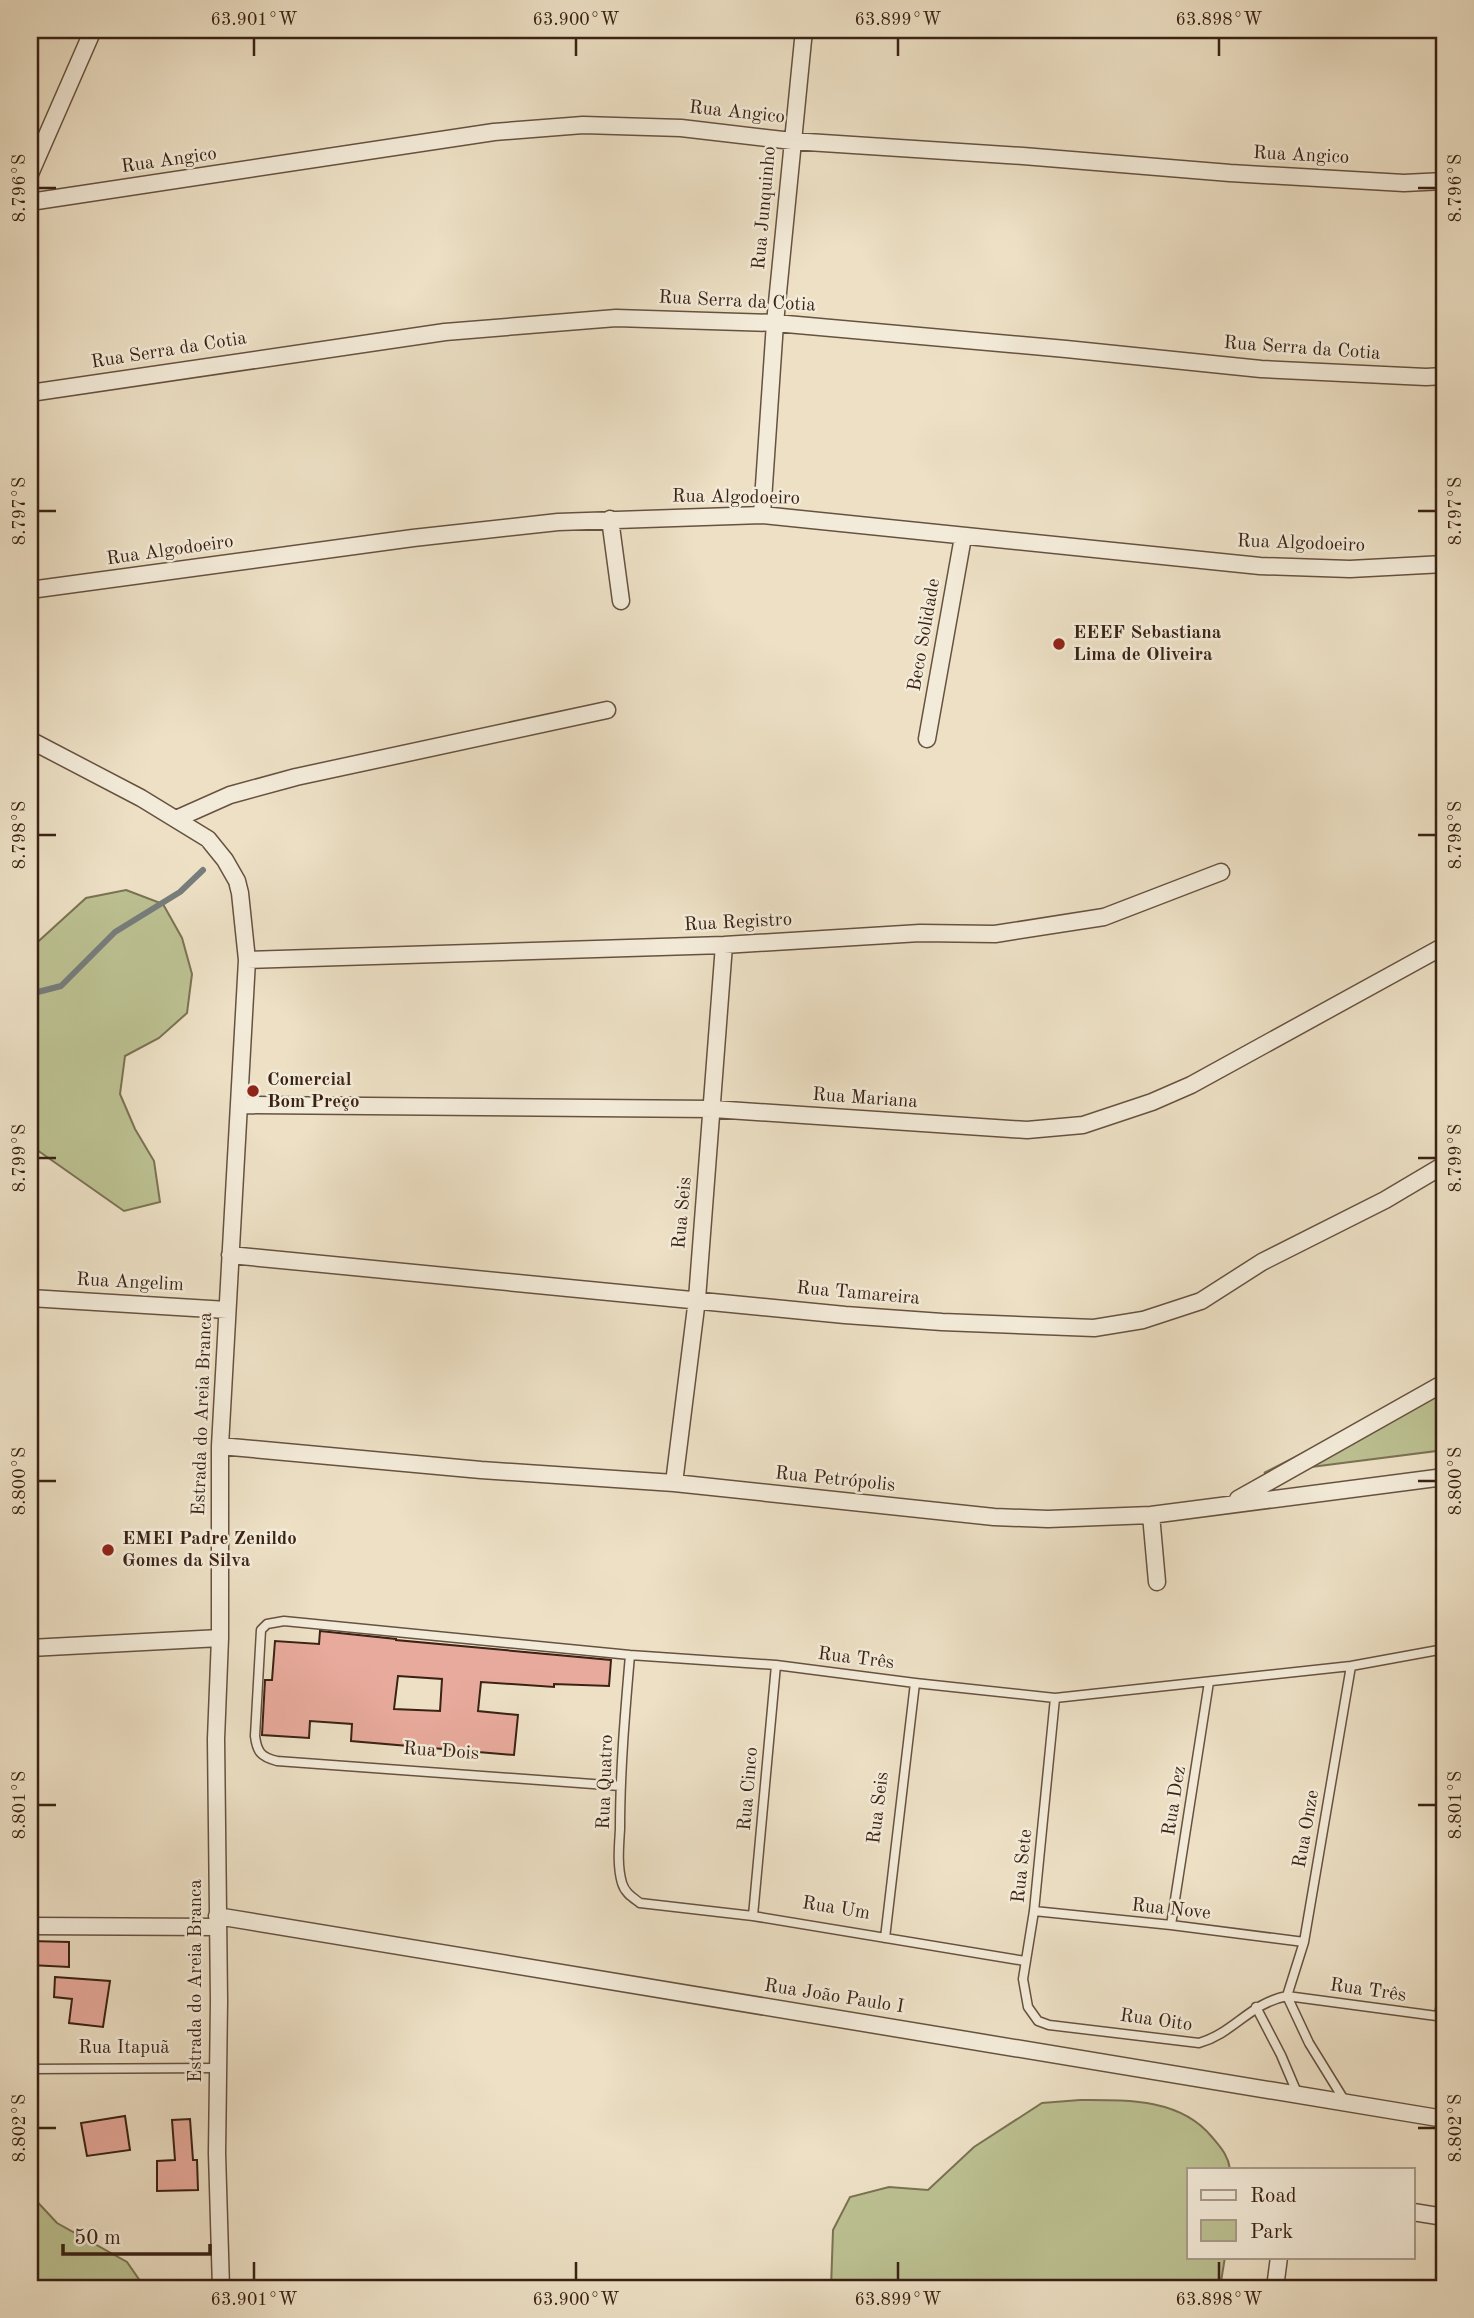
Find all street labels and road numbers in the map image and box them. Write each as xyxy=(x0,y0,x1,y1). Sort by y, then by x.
street label: Rua Angico xyxy=(688,99,786,127)
street label: Rua Angico xyxy=(1252,144,1350,168)
street label: Rua Angico xyxy=(120,145,218,177)
street label: Rua Junquinho xyxy=(750,145,780,271)
street label: Rua Serra da Cotia xyxy=(658,288,817,316)
street label: Rua Serra da Cotia xyxy=(90,329,249,373)
street label: Rua Serra da Cotia xyxy=(1223,334,1382,364)
street label: Rua Algodoeiro xyxy=(672,487,800,509)
street label: Rua Algodoeiro xyxy=(1237,532,1365,556)
street label: Rua Algodoeiro xyxy=(105,533,235,569)
street label: Beco Solidade xyxy=(906,577,944,693)
street label: Rua Registro xyxy=(683,911,793,935)
street label: Rua Mariana xyxy=(812,1086,919,1112)
street label: Rua Seis xyxy=(670,1176,696,1250)
street label: Rua Angelim xyxy=(76,1271,184,1295)
street label: Rua Tamareira xyxy=(796,1279,921,1309)
street label: Estrada do Areia Branca xyxy=(190,1311,216,1516)
street label: Rua Petrópolis xyxy=(774,1464,896,1496)
street label: Rua Três xyxy=(817,1645,895,1673)
street label: Rua Quatro xyxy=(595,1734,617,1830)
street label: Rua Dois xyxy=(402,1740,480,1764)
street label: Rua Cinco xyxy=(736,1746,762,1832)
street label: Rua Dez xyxy=(1160,1765,1190,1837)
street label: Rua Seis xyxy=(865,1771,893,1845)
street label: Rua Onze xyxy=(1291,1788,1323,1870)
street label: Rua Sete xyxy=(1010,1828,1036,1904)
street label: Estrada do Areia Branca xyxy=(187,1879,206,2083)
street label: Rua Um xyxy=(801,1894,871,1924)
street label: Rua Nove xyxy=(1130,1896,1212,1924)
street label: Rua Três xyxy=(1329,1976,1407,2006)
street label: Rua João Paulo I xyxy=(763,1977,905,2017)
street label: Rua Oito xyxy=(1119,2007,1193,2035)
street label: Rua Itapuã xyxy=(78,2039,170,2058)

